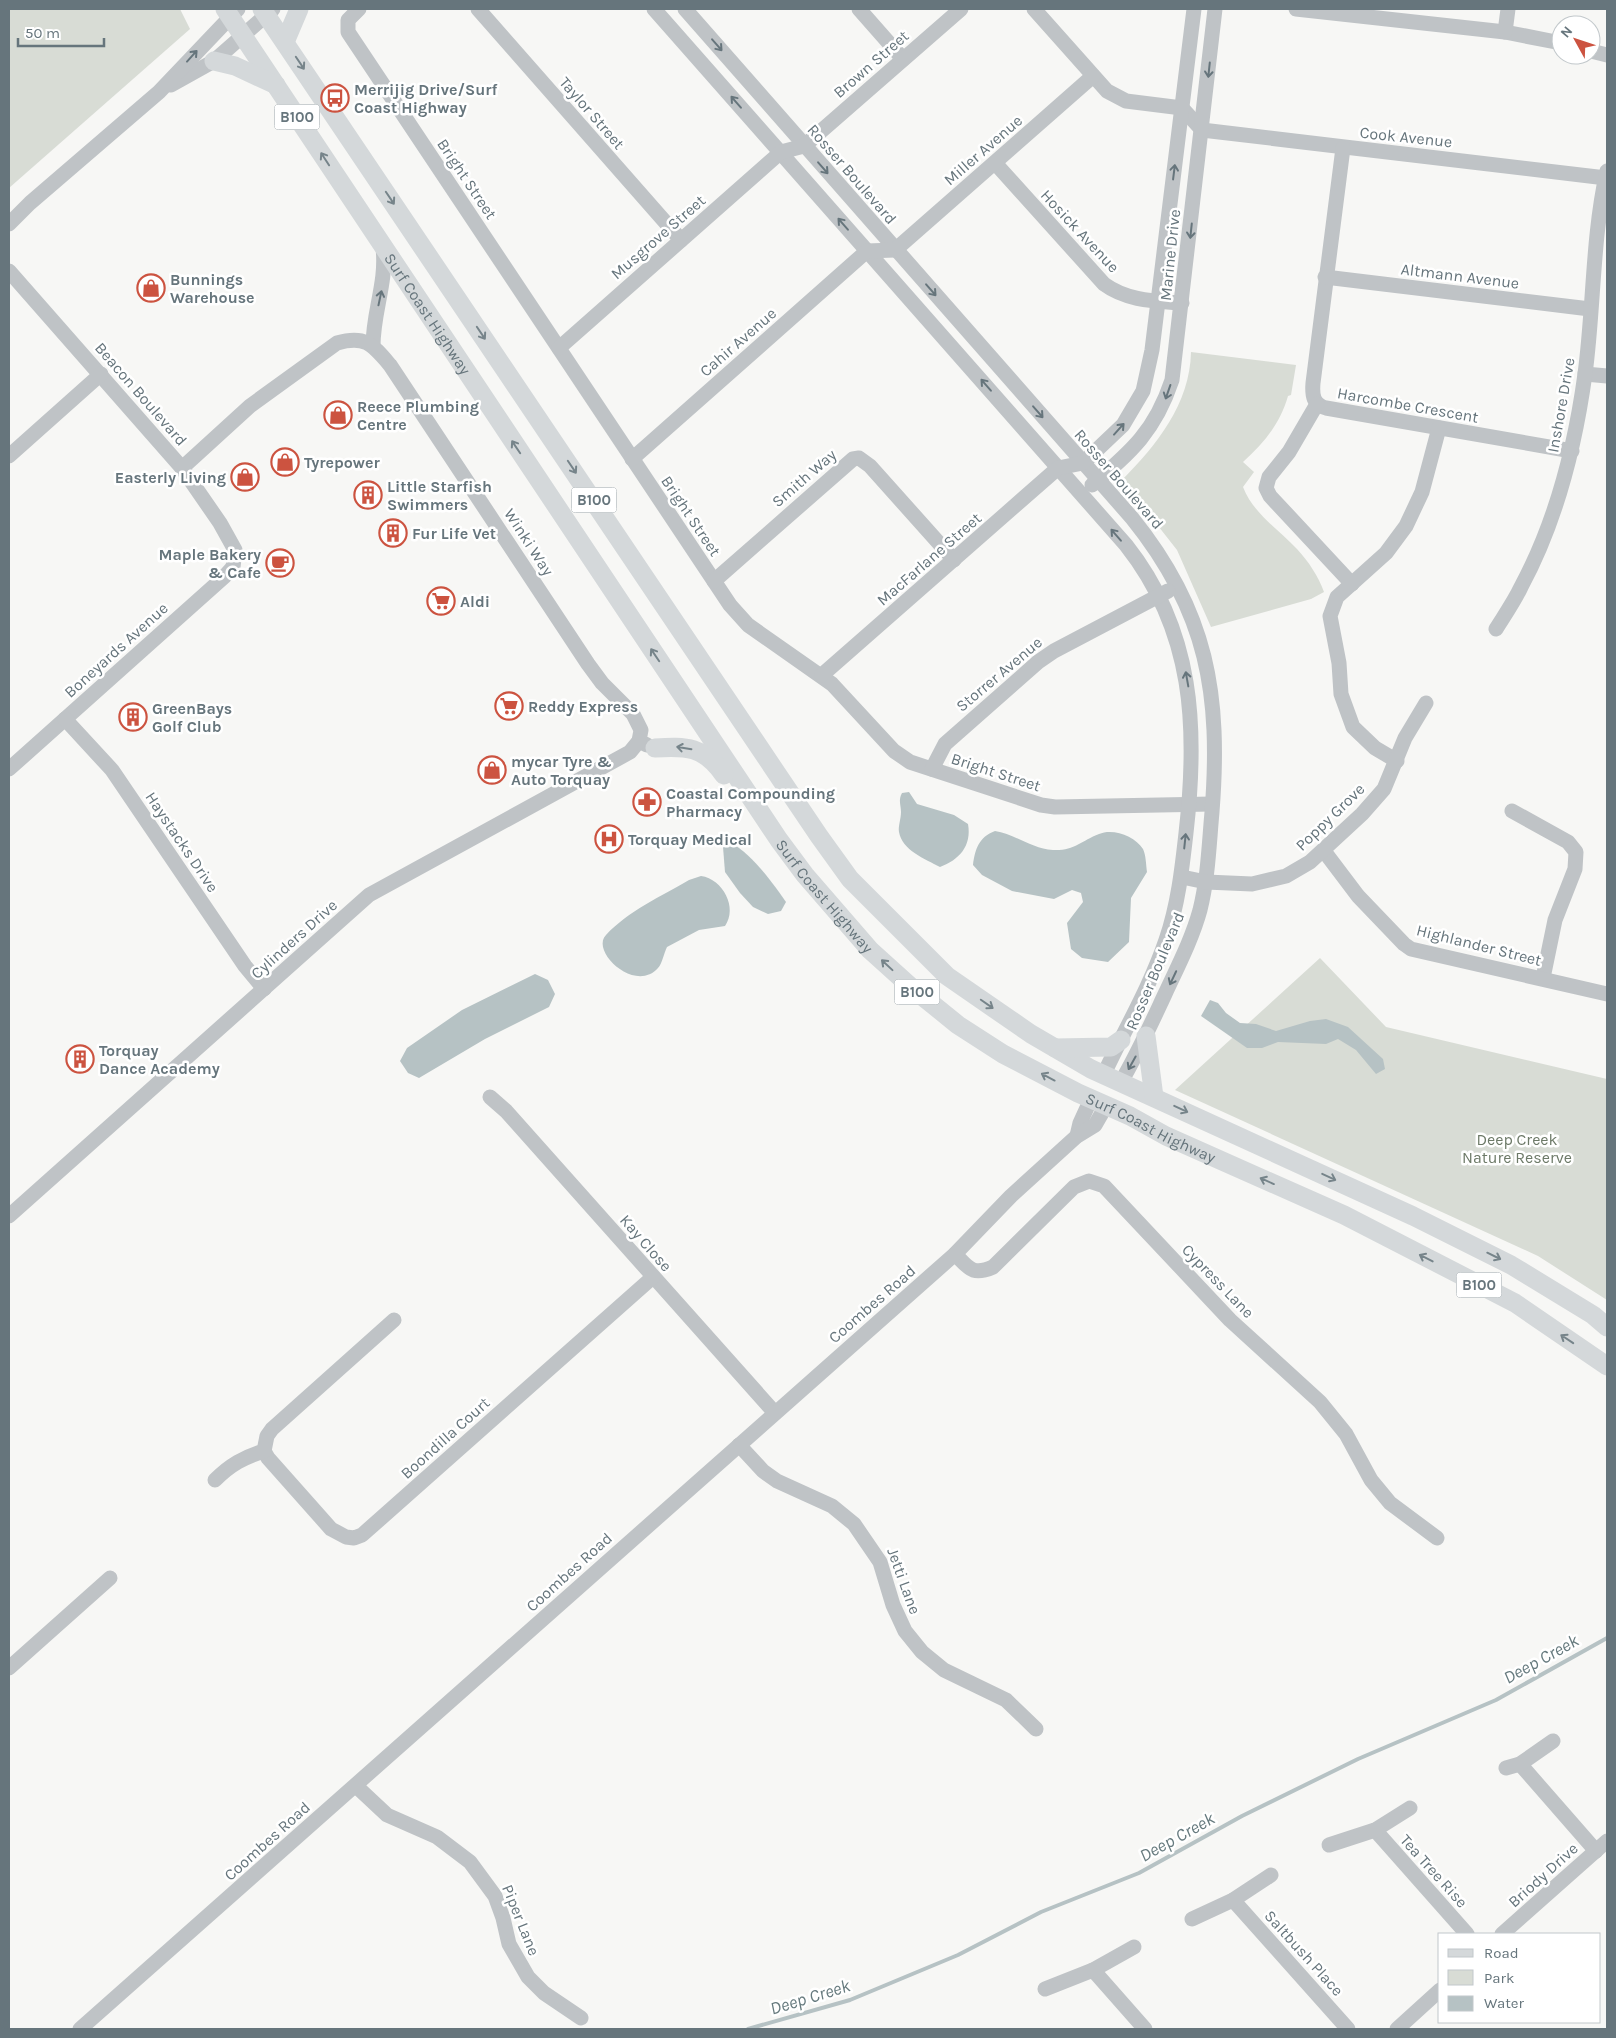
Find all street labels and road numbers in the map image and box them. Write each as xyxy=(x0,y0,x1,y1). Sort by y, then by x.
street label: Brown Street xyxy=(830,26,912,102)
street label: Taylor Street xyxy=(555,73,629,153)
road number: B100 xyxy=(274,104,320,130)
street label: Miller Avenue xyxy=(940,111,1026,189)
street label: Rosser Boulevard xyxy=(803,120,901,228)
street label: Cook Avenue xyxy=(1359,123,1453,151)
street label: Bright Street xyxy=(433,135,501,223)
street label: Hosick Avenue xyxy=(1037,186,1123,276)
street label: Musgrove Street xyxy=(607,191,709,283)
street label: Marine Drive xyxy=(1156,208,1184,302)
street label: Surf Coast Highway xyxy=(381,249,476,378)
street label: Altmann Avenue xyxy=(1400,259,1520,293)
street label: Cahir Avenue xyxy=(696,304,780,380)
street label: Beacon Boulevard xyxy=(91,338,191,450)
street label: Inshore Drive xyxy=(1543,356,1579,454)
street label: Harcombe Crescent xyxy=(1336,383,1480,427)
street label: Rosser Boulevard xyxy=(1070,425,1168,533)
street label: Smith Way xyxy=(768,445,840,511)
street label: Bright Street xyxy=(657,472,725,560)
road number: B100 xyxy=(572,488,616,512)
street label: Winki Way xyxy=(500,505,558,580)
street label: MacFarlane Street xyxy=(873,508,985,610)
street label: Boneyards Avenue xyxy=(60,598,172,702)
street label: Storrer Avenue xyxy=(952,633,1046,715)
street label: Bright Street xyxy=(949,749,1043,795)
street label: Poppy Grove xyxy=(1292,779,1368,855)
street label: Haystacks Drive xyxy=(141,788,223,896)
street label: Surf Coast Highway xyxy=(772,835,878,957)
street label: Cylinders Drive xyxy=(247,895,341,983)
street label: Rosser Boulevard xyxy=(1122,909,1188,1033)
street label: Highlander Street xyxy=(1414,920,1544,970)
road number: B100 xyxy=(894,980,940,1004)
street label: Surf Coast Highway xyxy=(1083,1088,1219,1167)
street label: Kay Close xyxy=(616,1211,676,1275)
street label: Cypress Lane xyxy=(1178,1240,1258,1322)
street label: Coombes Road xyxy=(825,1261,919,1347)
road number: B100 xyxy=(1456,1272,1502,1298)
street label: Boondilla Court xyxy=(397,1393,493,1483)
street label: Coombes Road xyxy=(522,1528,616,1616)
street label: Jetti Lane xyxy=(883,1545,925,1617)
street label: Coombes Road xyxy=(220,1797,314,1885)
street label: Tea Tree Rise xyxy=(1396,1831,1472,1911)
street label: Briody Drive xyxy=(1504,1839,1582,1911)
street label: Piper Lane xyxy=(498,1882,544,1958)
street label: Saltbush Place xyxy=(1261,1906,1347,2000)

